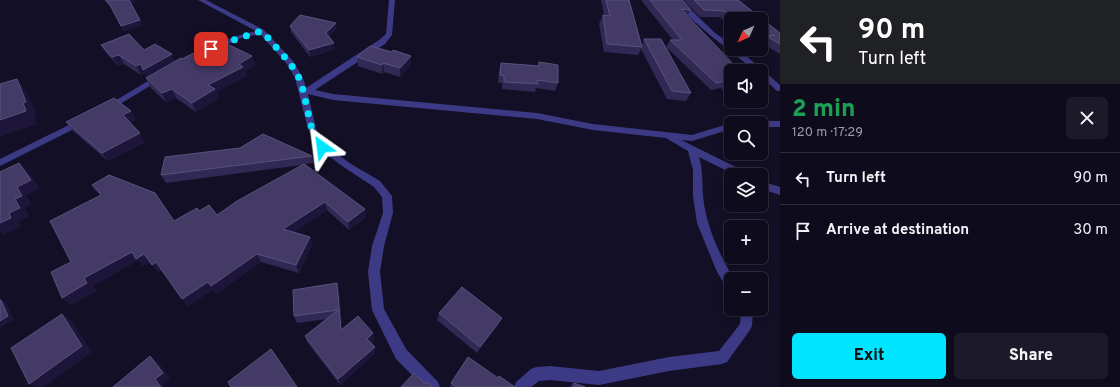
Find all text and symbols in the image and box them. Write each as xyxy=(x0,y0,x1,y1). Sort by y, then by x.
north arrow xyxy=(724,12,768,56)
map controls xyxy=(724,12,768,316)
text: 90 m xyxy=(858,13,925,49)
icon: left xyxy=(792,16,844,68)
pin xyxy=(194,32,228,66)
icon: arrive xyxy=(200,38,222,60)
text: Turn left xyxy=(858,48,926,71)
button: sound xyxy=(724,64,768,108)
text: 2 min xyxy=(792,95,856,125)
button: close xyxy=(1066,97,1108,139)
button: search xyxy=(724,116,768,160)
text: 120 m · 17:29 xyxy=(792,125,863,141)
position arrow xyxy=(301,126,343,168)
button: layers xyxy=(724,168,768,212)
icon: left xyxy=(792,168,814,190)
text: Turn left xyxy=(826,169,886,188)
text: 90 m xyxy=(1073,169,1108,188)
button: + xyxy=(724,220,768,264)
icon: arrive xyxy=(792,220,814,242)
text: Arrive at destination xyxy=(826,221,969,240)
text: 30 m xyxy=(1073,221,1108,240)
button: − xyxy=(724,272,768,316)
button: Exit xyxy=(792,333,946,379)
button: Share xyxy=(954,333,1108,379)

